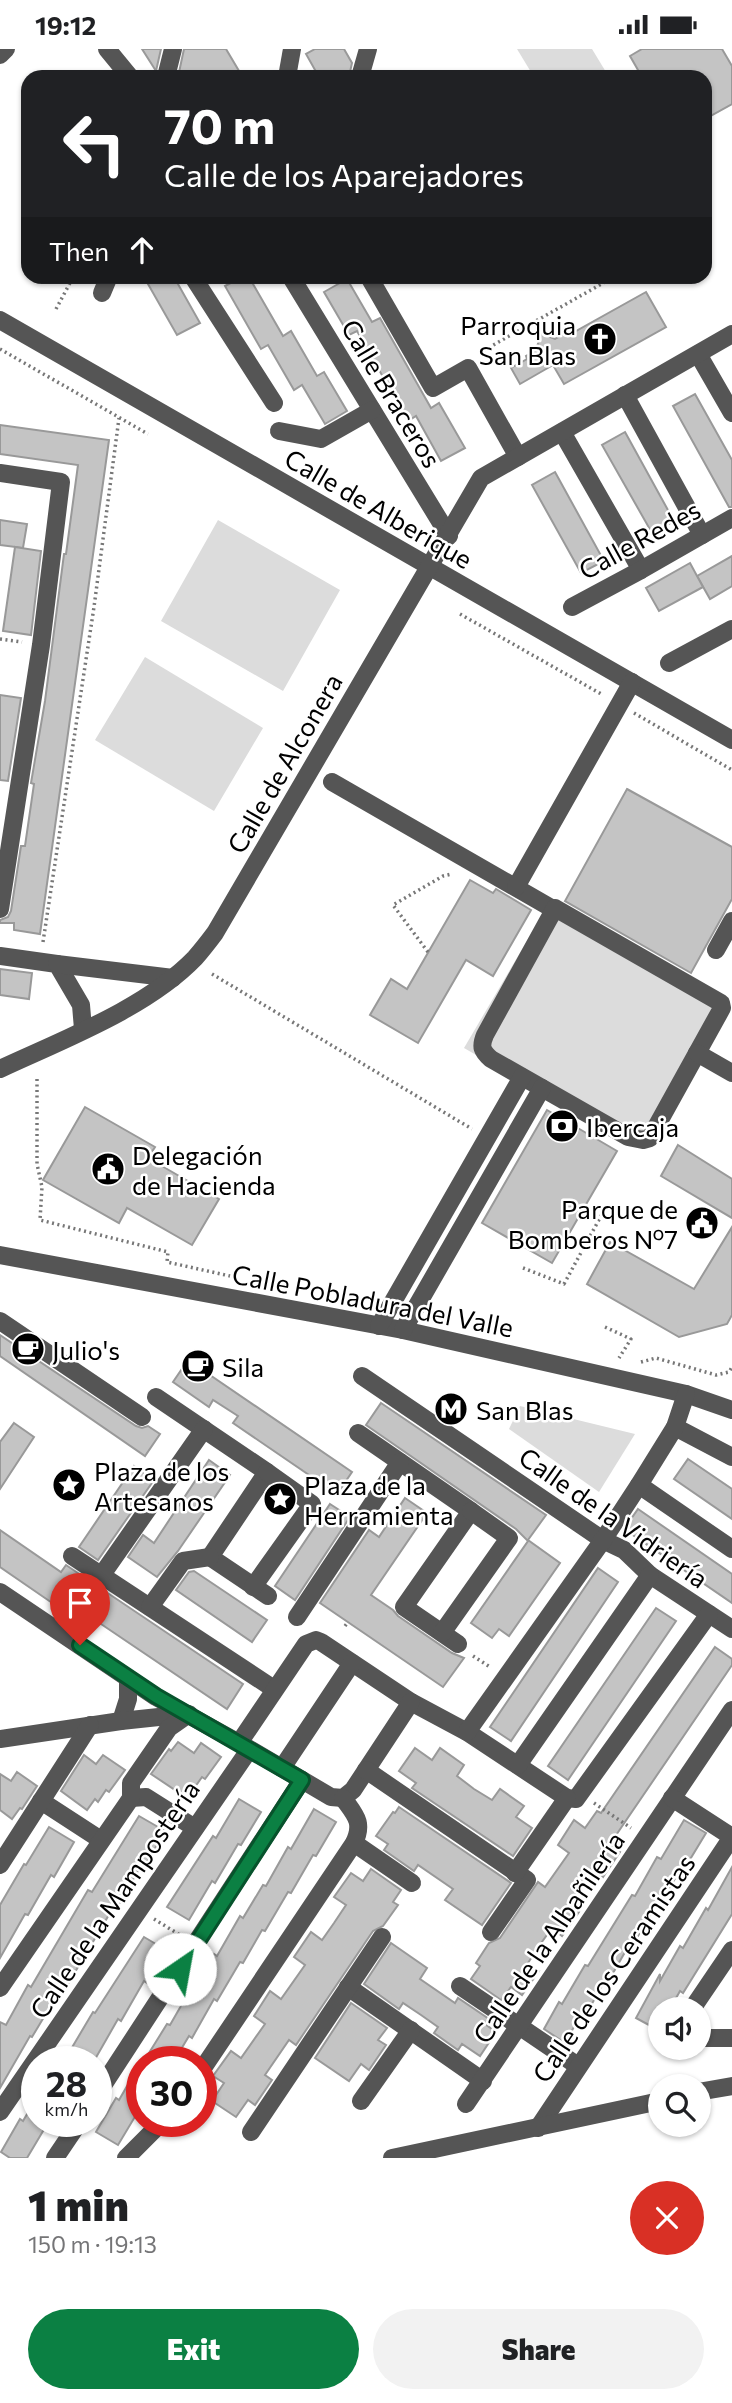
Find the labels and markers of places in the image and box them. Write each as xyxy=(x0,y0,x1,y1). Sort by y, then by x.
place label: Parroquia San Blas xyxy=(460,309,576,370)
church icon: Parroquia San Blas xyxy=(581,320,619,358)
bank icon: Ibercaja xyxy=(543,1107,581,1145)
place label: Ibercaja xyxy=(586,1111,679,1142)
place label: Delegación de Hacienda xyxy=(132,1139,276,1200)
public building icon: Delegación de Hacienda xyxy=(89,1150,127,1188)
place label: Parque de Bomberos Nº7 xyxy=(508,1193,678,1254)
public building icon: Parque de Bomberos Nº7 xyxy=(683,1204,721,1242)
cafe icon: Julio's xyxy=(9,1330,47,1368)
place label: Julio's xyxy=(52,1334,120,1365)
cafe icon: Sila xyxy=(179,1347,217,1385)
place label: Sila xyxy=(222,1351,264,1382)
metro station icon: San Blas xyxy=(432,1390,470,1428)
place label: San Blas xyxy=(476,1394,574,1425)
place label: Plaza de los Artesanos xyxy=(94,1455,229,1516)
place icon: Plaza de los Artesanos xyxy=(50,1466,88,1504)
place label: Plaza de la Herramienta xyxy=(304,1469,454,1530)
place icon: Plaza de la Herramienta xyxy=(261,1480,299,1518)
pin xyxy=(50,1573,110,1645)

